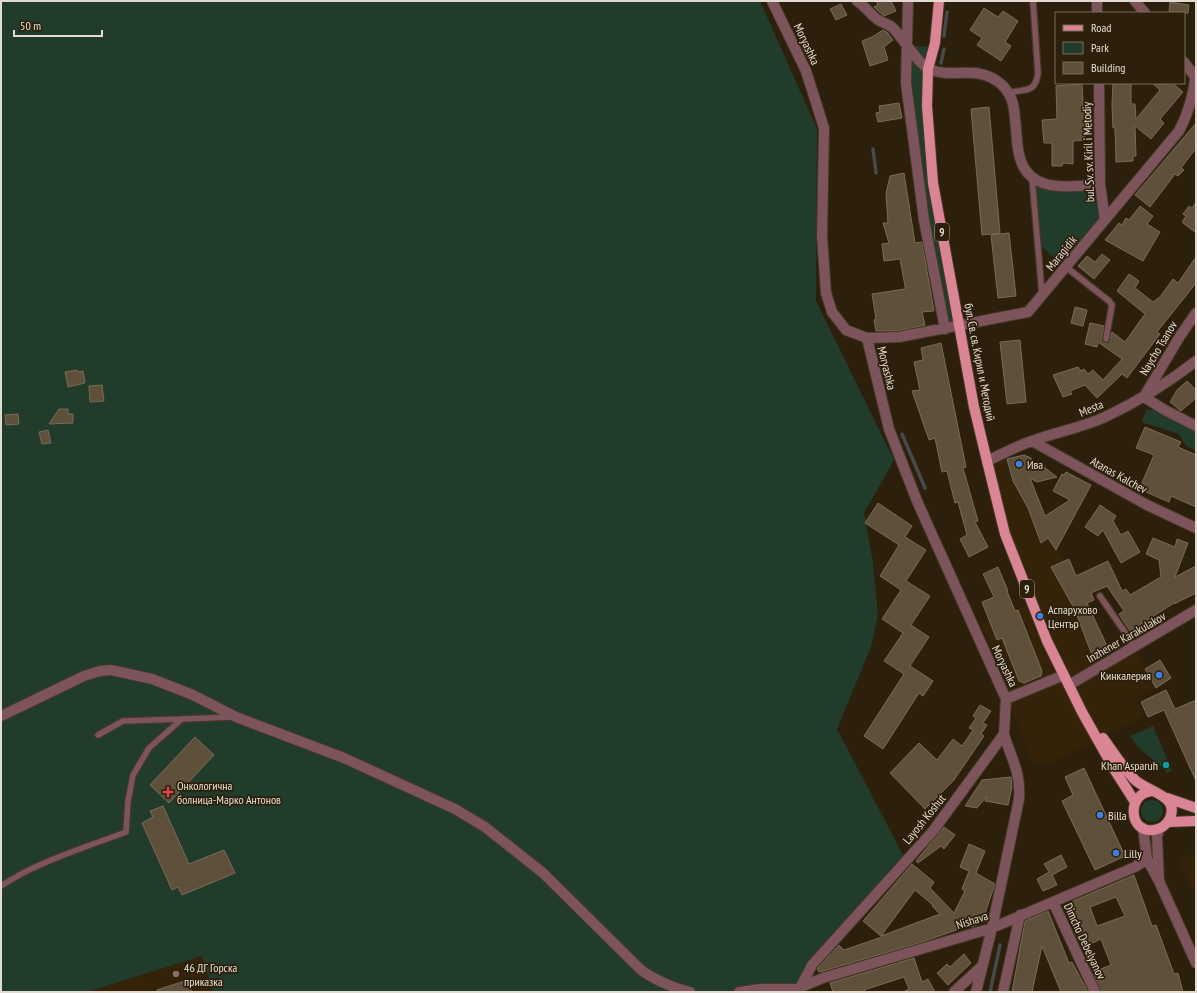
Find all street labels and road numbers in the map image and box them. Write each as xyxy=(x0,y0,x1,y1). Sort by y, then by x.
street label: Moryashka xyxy=(791,21,823,67)
street label: bul. Sv. sv. Kiril i Metodiy xyxy=(1079,101,1097,202)
road number: 9 xyxy=(935,223,949,241)
street label: Maragidik xyxy=(1042,232,1080,274)
street label: бул. Св. св. Кирил и Методий xyxy=(961,302,999,422)
street label: Naycho Tsanov xyxy=(1136,318,1180,378)
street label: Moryashka xyxy=(874,345,900,391)
street label: Mesta xyxy=(1077,396,1106,420)
street label: Atanas Kalchev xyxy=(1088,453,1150,497)
road number: 9 xyxy=(1020,580,1034,598)
street label: Inzhener Karakulakov xyxy=(1084,608,1169,666)
street label: Moryashka xyxy=(989,643,1021,689)
street label: Layosh Koshut xyxy=(899,791,949,847)
street label: Dimcho Debelyanov xyxy=(1061,900,1109,982)
street label: Nishava xyxy=(954,908,990,932)

